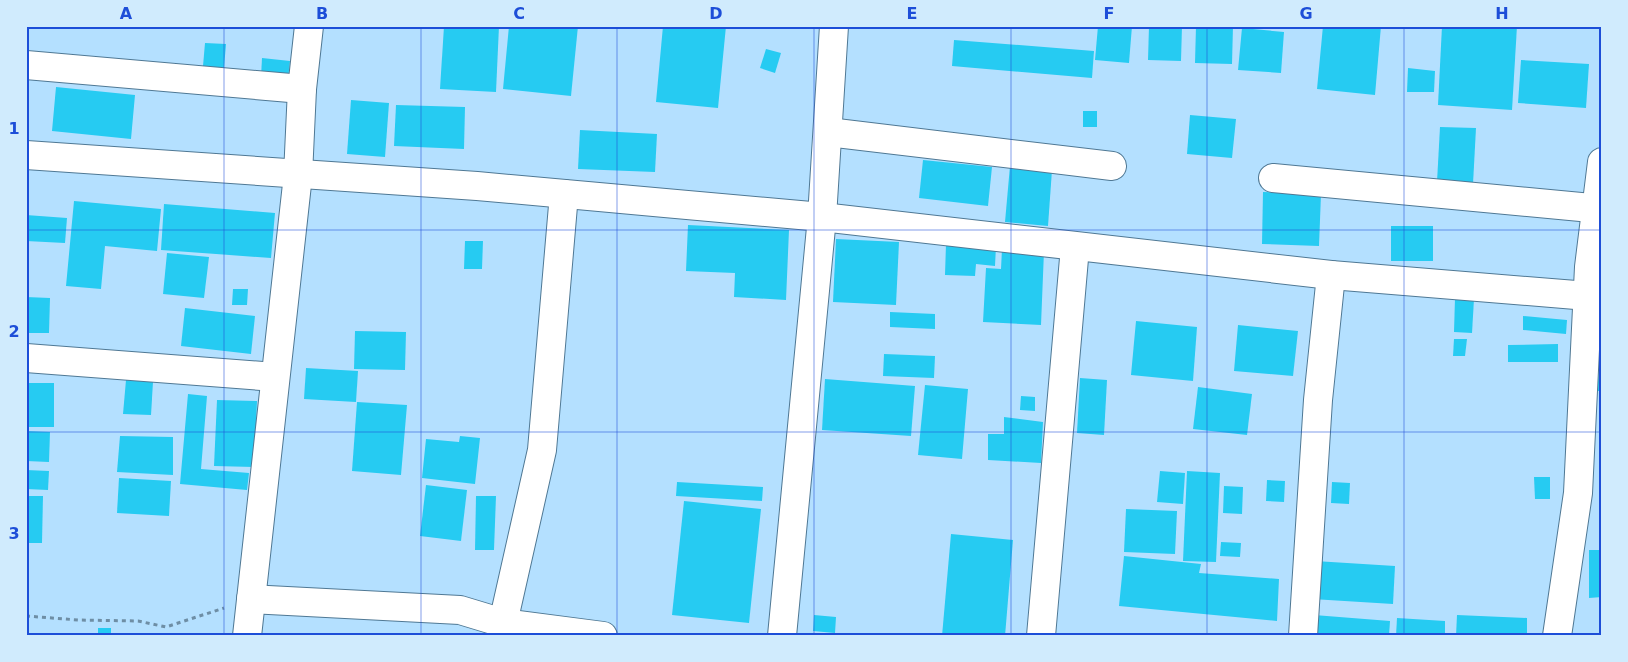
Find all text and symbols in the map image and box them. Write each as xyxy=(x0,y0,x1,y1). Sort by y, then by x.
text: A xyxy=(120,4,133,23)
text: B xyxy=(316,4,328,23)
text: C xyxy=(513,4,525,23)
text: D xyxy=(709,4,723,23)
text: E xyxy=(907,4,917,23)
text: F xyxy=(1104,4,1114,23)
text: G xyxy=(1299,4,1313,23)
text: H xyxy=(1495,4,1509,23)
text: 1 xyxy=(8,119,20,138)
text: 2 xyxy=(8,322,20,341)
text: 3 xyxy=(8,524,20,543)

